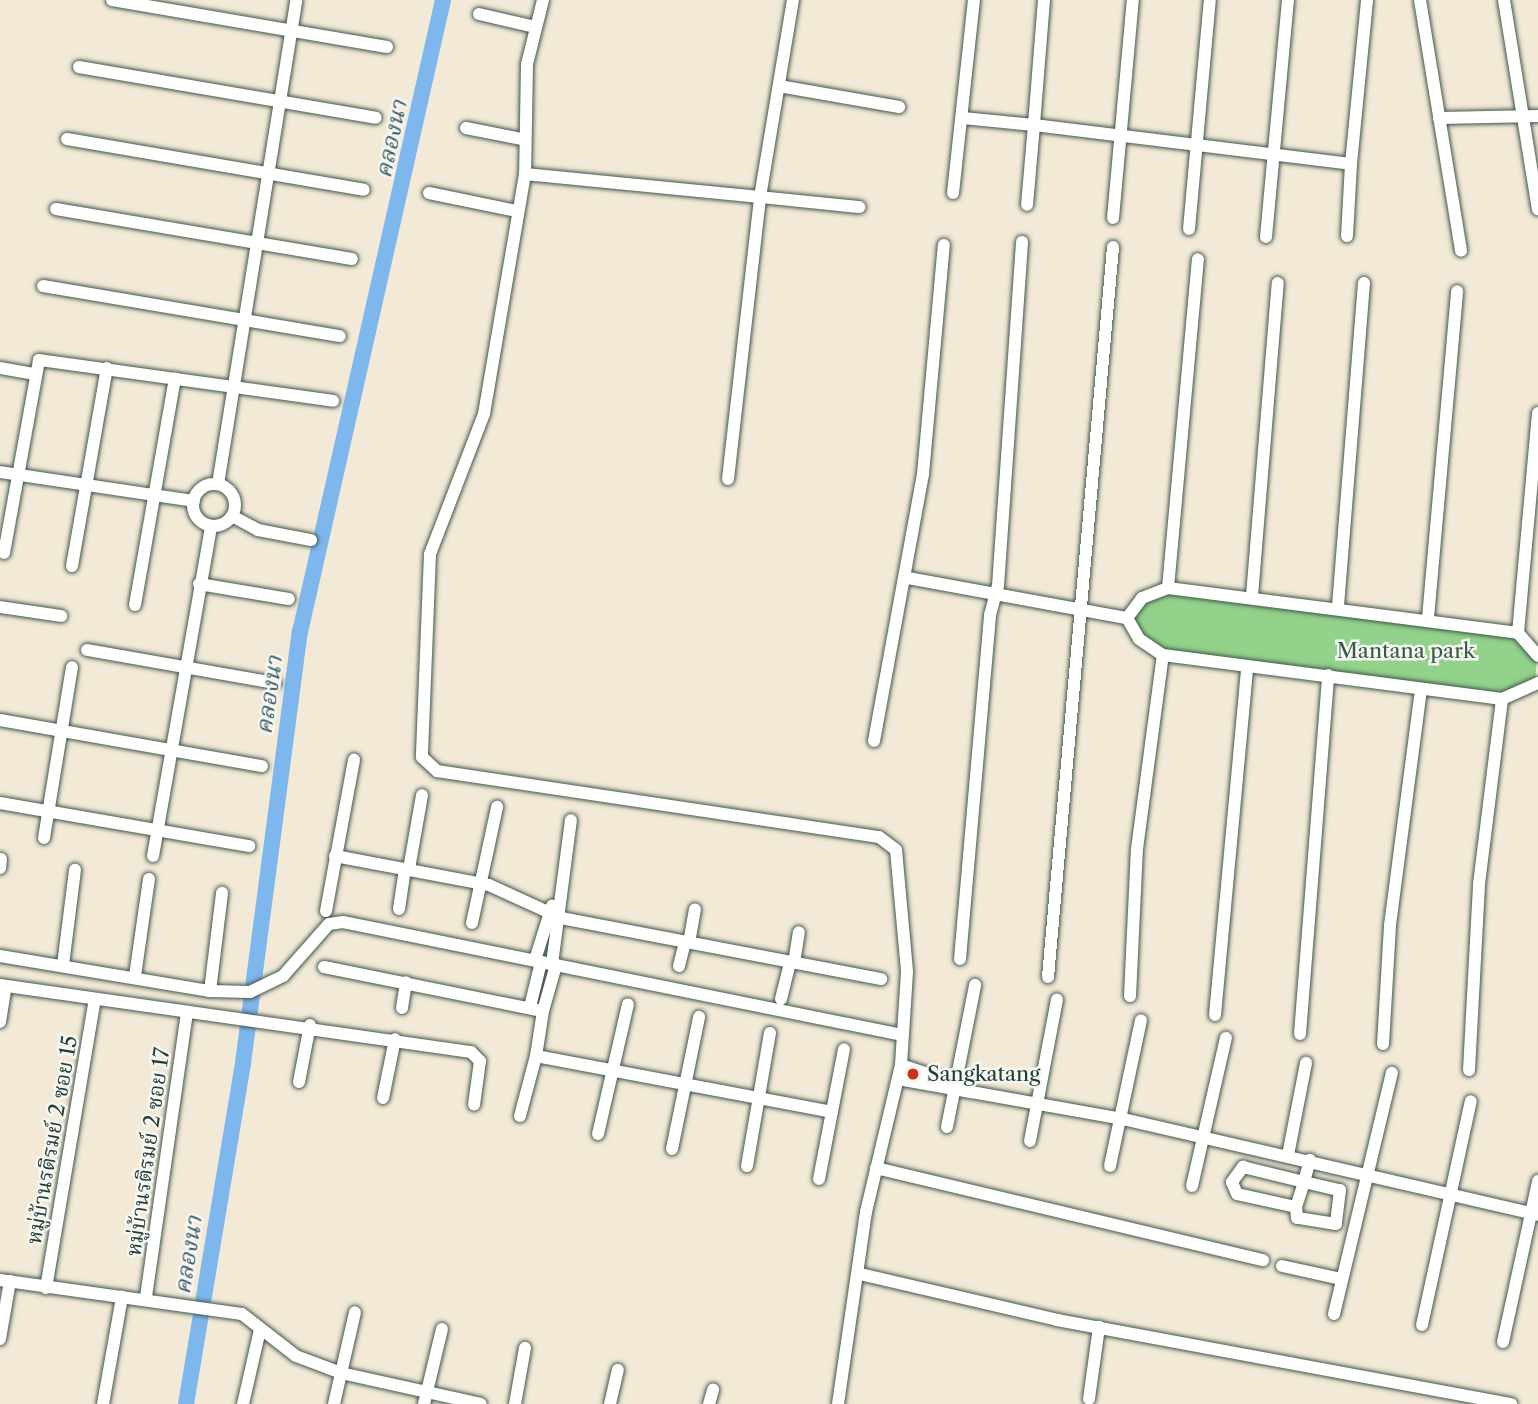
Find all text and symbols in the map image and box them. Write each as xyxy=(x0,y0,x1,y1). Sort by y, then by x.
water label: คลองนา xyxy=(369,98,413,180)
park label: Mantana park xyxy=(1337,638,1475,664)
water label: คลองนา xyxy=(250,654,288,736)
street label: หมู่บ้านรติรมย์ 2 ซอย 15 xyxy=(21,1034,83,1246)
street label: หมู่บ้านรติรมย์ 2 ซอย 17 xyxy=(121,1046,175,1258)
place label: Sangkatang xyxy=(927,1061,1040,1087)
marker: Sangkatang xyxy=(905,1066,921,1082)
water label: คลองนา xyxy=(168,1214,208,1296)

